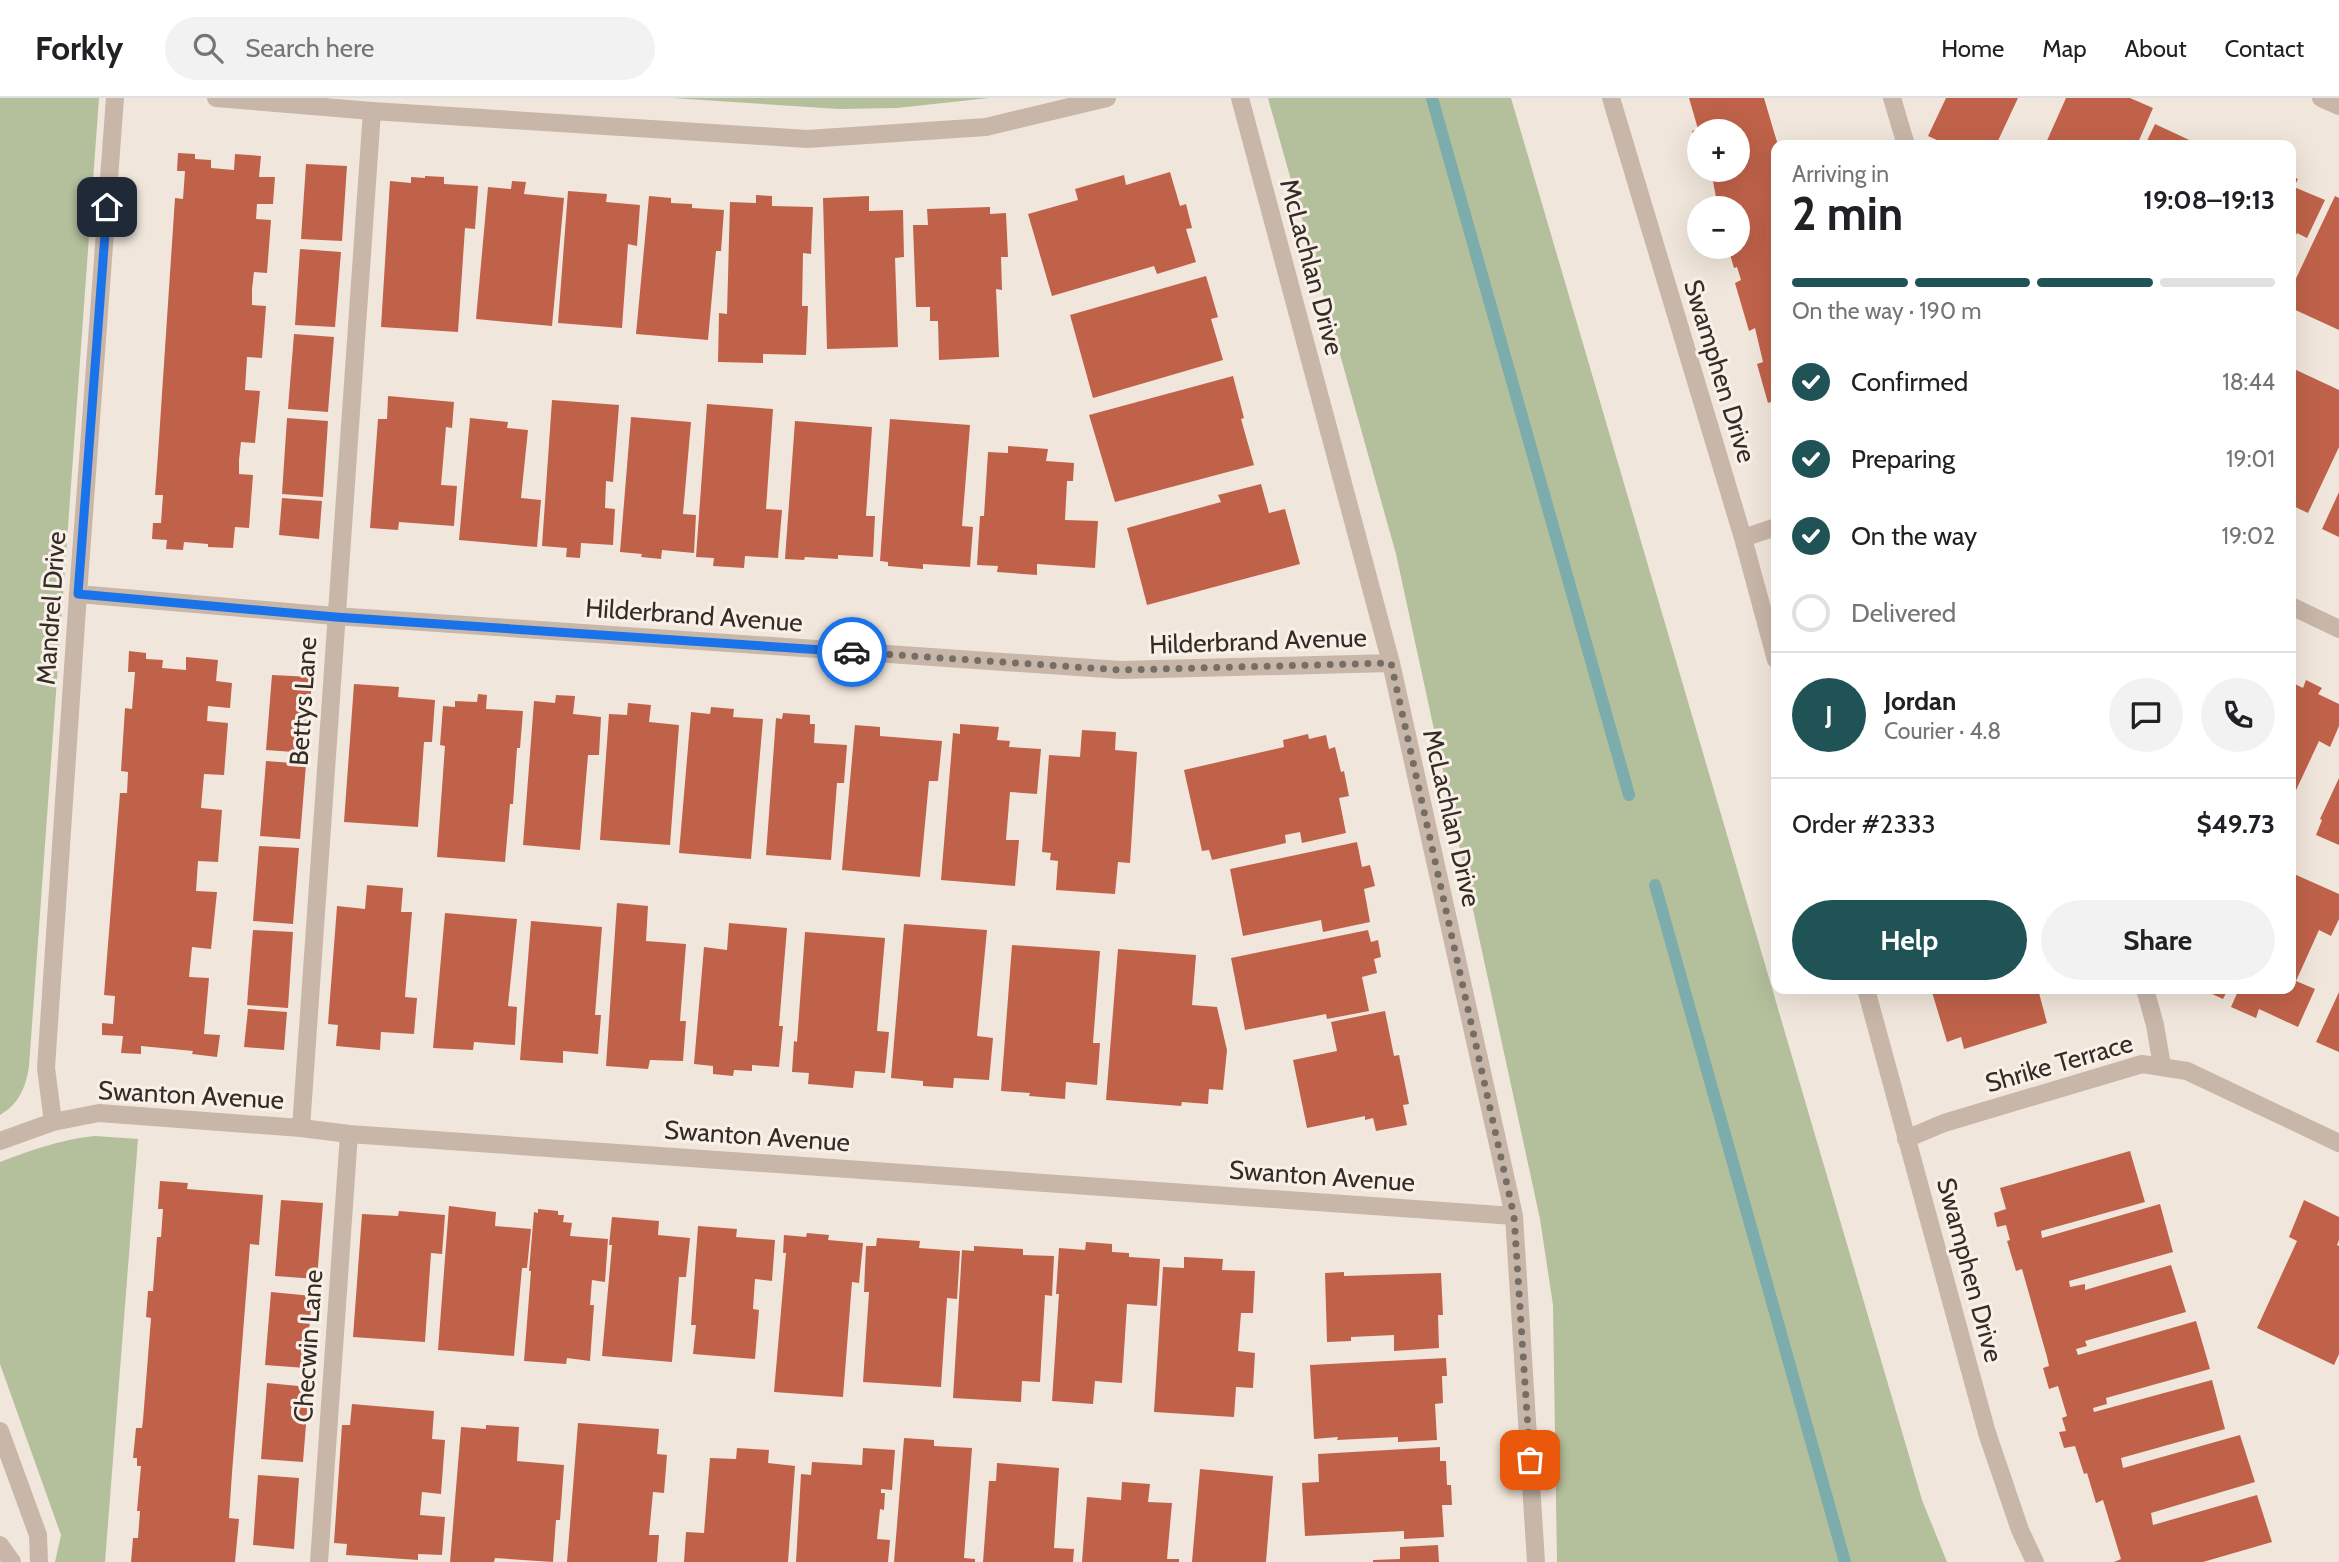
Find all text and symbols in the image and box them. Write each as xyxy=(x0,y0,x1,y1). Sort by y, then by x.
search box xyxy=(165,17,655,80)
text: Forkly xyxy=(35,28,123,68)
icon: search xyxy=(189,29,227,67)
text: Search here xyxy=(245,32,374,64)
text: Home xyxy=(1941,34,2004,63)
text: Map xyxy=(2042,34,2087,63)
text: About xyxy=(2125,34,2187,63)
text: Contact xyxy=(2225,34,2304,63)
map controls xyxy=(1687,119,1750,259)
button: + xyxy=(1687,119,1750,182)
text: Arriving in xyxy=(1792,160,1889,188)
street label: McLachlan Drive xyxy=(1273,175,1351,359)
pin xyxy=(77,177,137,237)
text: 19:08–19:13 xyxy=(2143,184,2275,216)
text: 2 min xyxy=(1792,186,1903,242)
icon: home xyxy=(88,188,126,226)
button: − xyxy=(1687,196,1750,259)
street label: Swamphen Drive xyxy=(1677,276,1763,466)
text: On the way · 190 m xyxy=(1792,297,1981,325)
icon: check xyxy=(1792,363,1830,401)
text: Confirmed xyxy=(1851,366,1968,398)
text: 18:44 xyxy=(2222,368,2275,396)
icon: check xyxy=(1792,440,1830,478)
text: Preparing xyxy=(1851,443,1955,475)
text: 19:01 xyxy=(2226,445,2275,473)
icon: check xyxy=(1792,517,1830,555)
text: On the way xyxy=(1851,520,1977,552)
text: 19:02 xyxy=(2222,522,2275,550)
street label: Mandrel Drive xyxy=(30,530,72,686)
street label: Hilderbrand Avenue xyxy=(584,591,804,639)
text: Delivered xyxy=(1851,597,1956,629)
courier xyxy=(817,617,887,687)
street label: Hilderbrand Avenue xyxy=(1149,621,1367,661)
icon: car xyxy=(833,633,871,671)
street label: Bettys Lane xyxy=(283,635,323,767)
button: chat xyxy=(2109,678,2183,752)
button: phone xyxy=(2201,678,2275,752)
text: Jordan xyxy=(1884,685,1956,717)
text: J xyxy=(1825,699,1833,731)
text: Courier · 4.8 xyxy=(1884,717,2001,745)
street label: McLachlan Drive xyxy=(1416,726,1488,910)
text: Order #2333 xyxy=(1792,808,1936,840)
text: $49.73 xyxy=(2197,808,2275,840)
button: Help xyxy=(1792,900,2027,980)
button: Share xyxy=(2041,900,2275,980)
street label: Shrike Terrace xyxy=(1982,1027,2136,1099)
street label: Swanton Avenue xyxy=(97,1074,285,1116)
street label: Swanton Avenue xyxy=(663,1114,851,1158)
street label: Swanton Avenue xyxy=(1228,1154,1416,1198)
street label: Swamphen Drive xyxy=(1930,1174,2010,1366)
street label: Checwin Lane xyxy=(287,1268,329,1424)
pin xyxy=(1500,1430,1560,1490)
icon: bag xyxy=(1511,1441,1549,1479)

